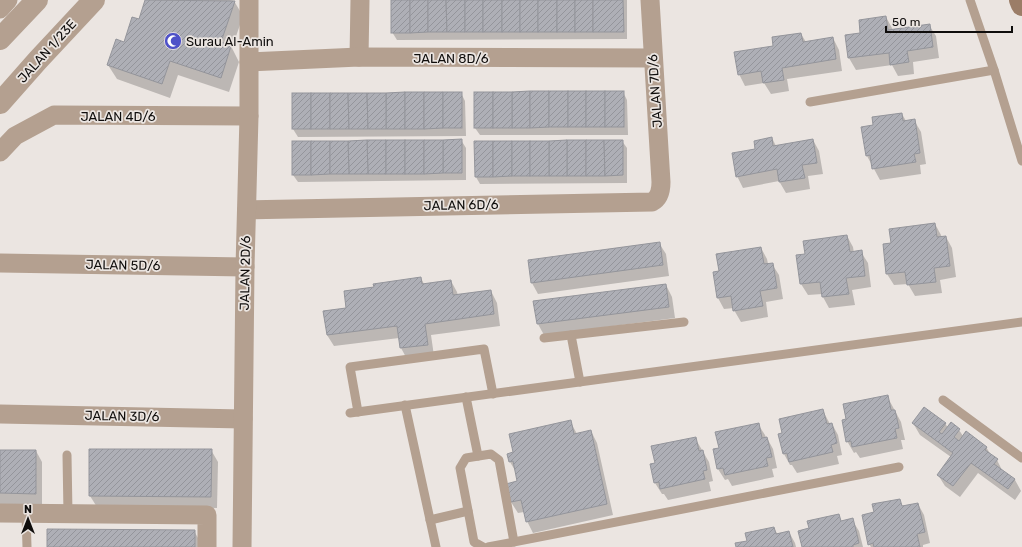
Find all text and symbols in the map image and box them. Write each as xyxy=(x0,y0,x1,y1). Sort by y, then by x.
scale bar xyxy=(886,8,1012,34)
text: 50 m xyxy=(892,15,920,29)
street label: JALAN 1/23E xyxy=(15,16,79,86)
mosque icon: Surau Al-Amin xyxy=(163,31,183,51)
place label: Surau Al-Amin xyxy=(186,34,274,49)
street label: JALAN 8D/6 xyxy=(413,51,489,66)
street label: JALAN 7D/6 xyxy=(645,54,665,128)
street label: JALAN 4D/6 xyxy=(80,109,156,124)
street label: JALAN 6D/6 xyxy=(423,197,499,213)
street label: JALAN 2D/6 xyxy=(237,235,253,311)
street label: JALAN 5D/6 xyxy=(85,257,161,273)
street label: JALAN 3D/6 xyxy=(84,408,160,424)
north arrow xyxy=(8,499,48,539)
text: N xyxy=(24,503,32,516)

